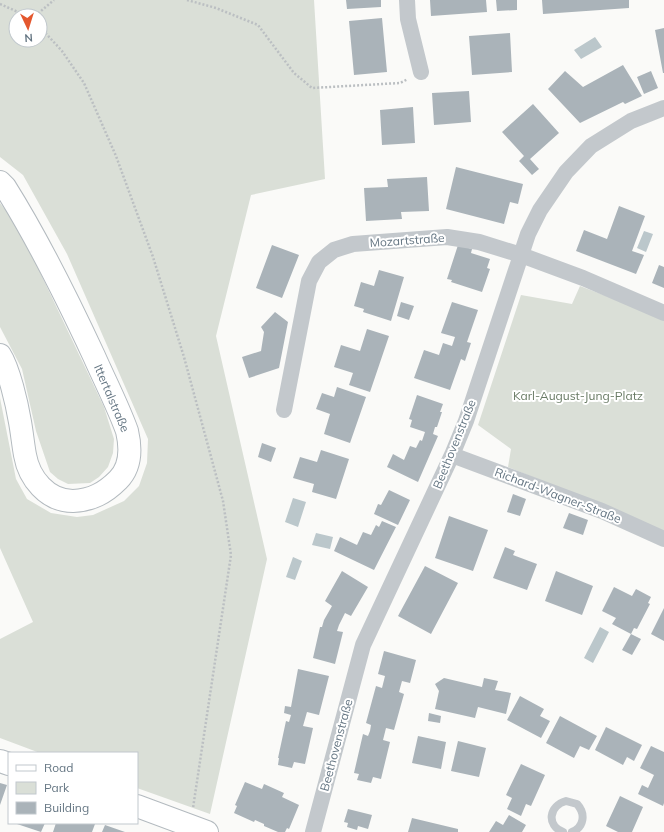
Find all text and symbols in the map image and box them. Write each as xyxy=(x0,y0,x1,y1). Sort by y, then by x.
north arrow xyxy=(8,8,48,48)
text: N xyxy=(24,31,33,45)
street label: Mozartstraße xyxy=(369,230,445,250)
street label: Ittertalstraße xyxy=(91,362,133,434)
park label: Karl-August-Jung-Platz xyxy=(513,388,643,403)
street label: Beethovenstraße xyxy=(429,397,479,491)
street label: Richard-Wagner-Straße xyxy=(493,464,623,526)
street label: Beethovenstraße xyxy=(316,697,356,793)
legend xyxy=(8,752,138,824)
text: Road xyxy=(44,760,73,775)
text: Park xyxy=(44,780,70,795)
text: Building xyxy=(44,800,89,815)

